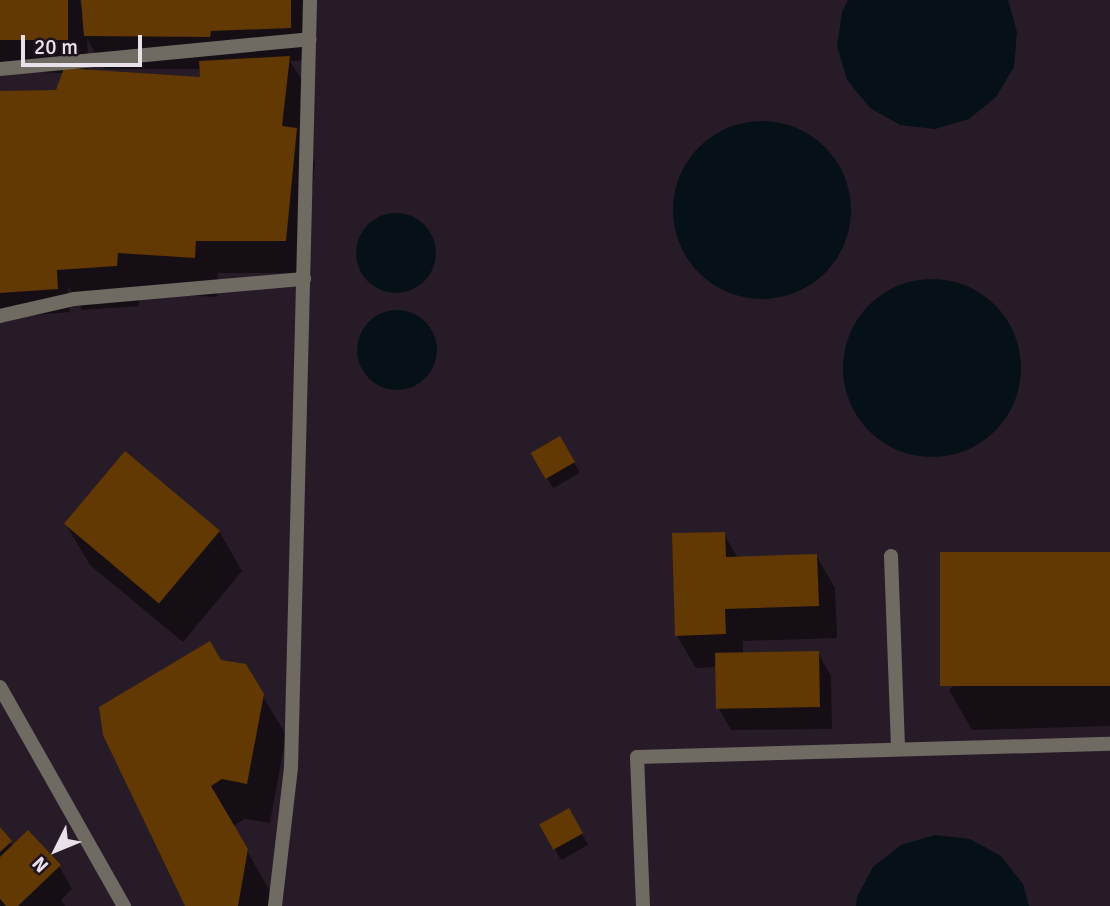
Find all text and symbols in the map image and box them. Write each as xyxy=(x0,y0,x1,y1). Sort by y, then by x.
scale bar xyxy=(24,21,145,65)
text: 20 m xyxy=(34,34,78,60)
north arrow xyxy=(21,815,91,885)
text: N xyxy=(27,851,54,877)

